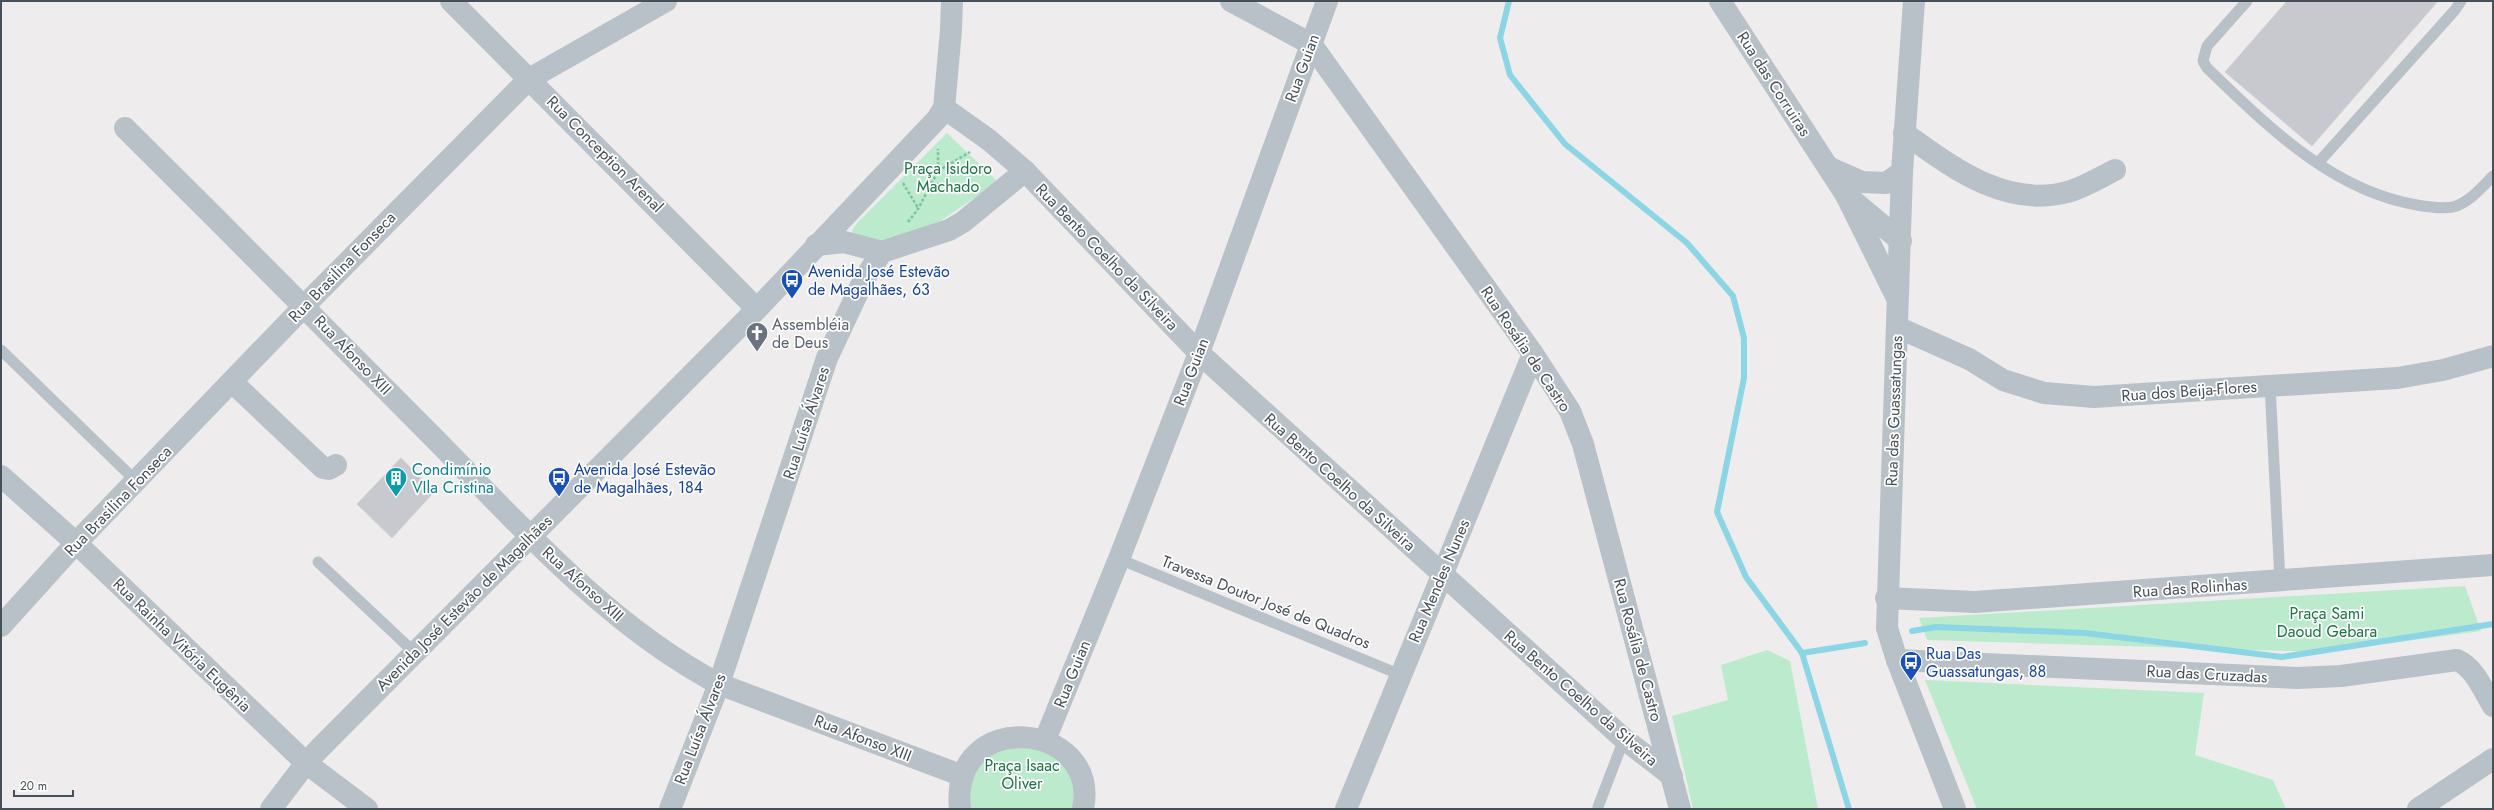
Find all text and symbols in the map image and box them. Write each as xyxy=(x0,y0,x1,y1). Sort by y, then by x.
street label: Rua das Corruiras xyxy=(1731,27,1817,141)
street label: Rua Guian xyxy=(1279,31,1325,105)
street label: Rua Conception Arenal xyxy=(541,90,669,218)
park label: Praça Isidoro Machado xyxy=(904,157,992,198)
street label: Rua Bento Coelho da Silveira xyxy=(1030,178,1184,336)
street label: Rua Brasilina Fonseca xyxy=(283,206,401,328)
place label: Avenida José Estevão de Magalhães, 63 xyxy=(808,260,950,301)
bus stop icon: Avenida José Estevão de Magalhães, 63 xyxy=(779,267,805,300)
street label: Rua Rosália de Castro xyxy=(1475,282,1577,417)
street label: Rua Afonso XIII xyxy=(309,310,397,400)
place label: Assembléia de Deus xyxy=(772,313,849,354)
church icon: Assembléia de Deus xyxy=(744,320,770,353)
street label: Rua Guian xyxy=(1168,335,1214,409)
street label: Rua das Guassatungas xyxy=(1880,335,1908,487)
street label: Rua Luísa Álvares xyxy=(777,364,835,482)
street label: Rua dos Beija-Flores xyxy=(2121,375,2257,407)
street label: Rua Bento Coelho da Silveira xyxy=(1259,408,1421,556)
street label: Rua Brasilina Fonseca xyxy=(59,440,177,562)
place label: Condimínio VIla Cristina xyxy=(412,458,494,499)
place label: Avenida José Estevão de Magalhães, 184 xyxy=(574,458,716,499)
building icon: Condimínio VIla Cristina xyxy=(383,465,409,498)
bus stop icon: Avenida José Estevão de Magalhães, 184 xyxy=(546,465,572,498)
street label: Avenida José Estevão de Magalhães xyxy=(371,510,557,696)
street label: Rua Mendes Nunes xyxy=(1403,516,1475,646)
street label: Rua Afonso XIII xyxy=(537,541,629,627)
street label: Travessa Doutor José de Quadros xyxy=(1158,550,1374,654)
street label: Rua Rainha Vitória Eugênia xyxy=(108,573,256,717)
street label: Rua das Rolinhas xyxy=(2132,573,2248,603)
street label: Rua Rosália de Castro xyxy=(1608,576,1668,724)
park label: Praça Sami Daoud Gebara xyxy=(2277,602,2377,643)
street label: Rua Bento Coelho da Silveira xyxy=(1499,625,1663,771)
street label: Rua Guian xyxy=(1048,637,1096,711)
place label: Rua Das Guassatungas, 88 xyxy=(1926,642,2046,683)
bus stop icon: Rua Das Guassatungas, 88 xyxy=(1898,649,1924,682)
street label: Rua das Cruzadas xyxy=(2146,659,2268,689)
street label: Rua Luísa Álvares xyxy=(668,670,732,788)
street label: Rua Afonso XIII xyxy=(811,709,915,767)
park label: Praça Isaac Oliver xyxy=(984,754,1060,795)
scale bar xyxy=(14,772,73,798)
text: 20 m xyxy=(20,777,47,795)

